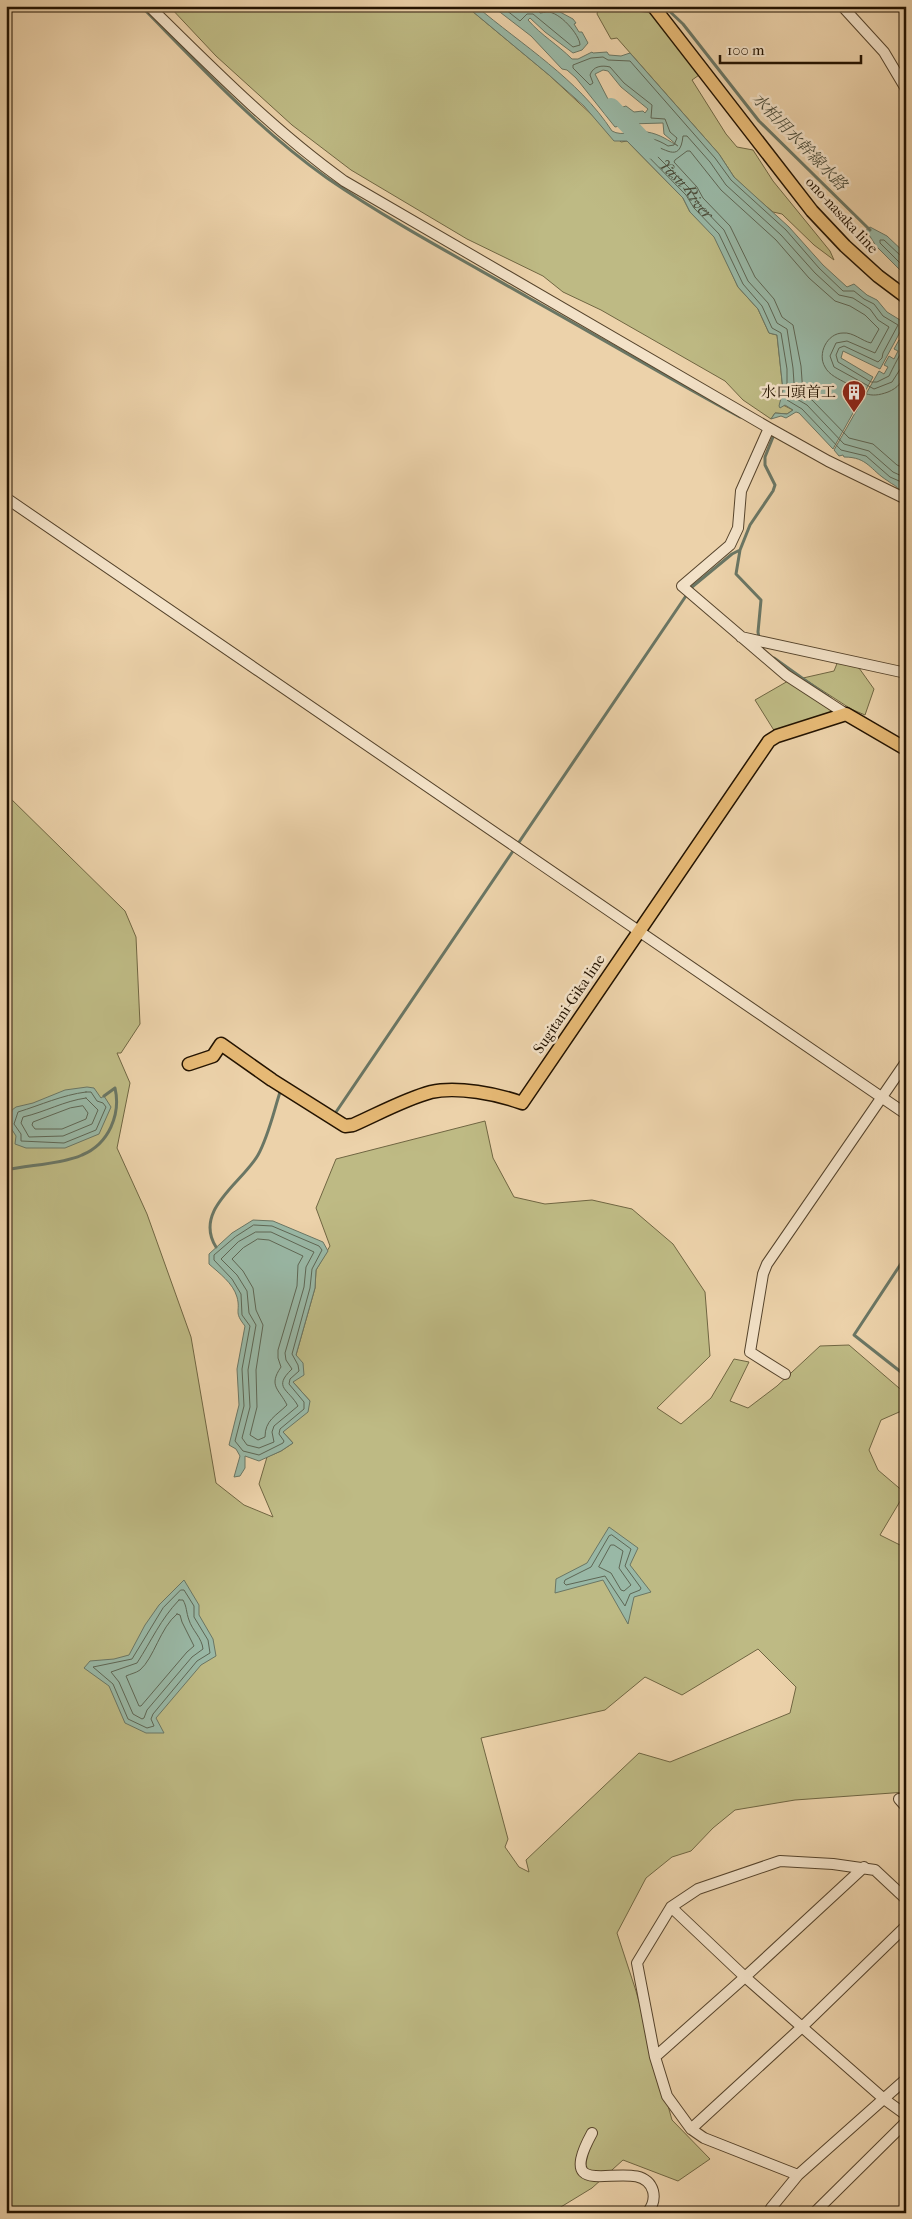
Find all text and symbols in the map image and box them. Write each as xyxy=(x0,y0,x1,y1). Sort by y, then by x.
scale bar xyxy=(720,32,861,64)
text: 100 m xyxy=(727,41,765,59)
water label: 水柏用水幹線水路 xyxy=(748,89,852,195)
water label: Yasu River xyxy=(655,155,719,225)
street label: ono-nasaka line xyxy=(802,173,882,257)
building icon: 水口頭首工 xyxy=(841,379,867,413)
place label: 水口頭首工 xyxy=(761,383,836,401)
street label: Sugitani-Gika line xyxy=(529,951,609,1057)

